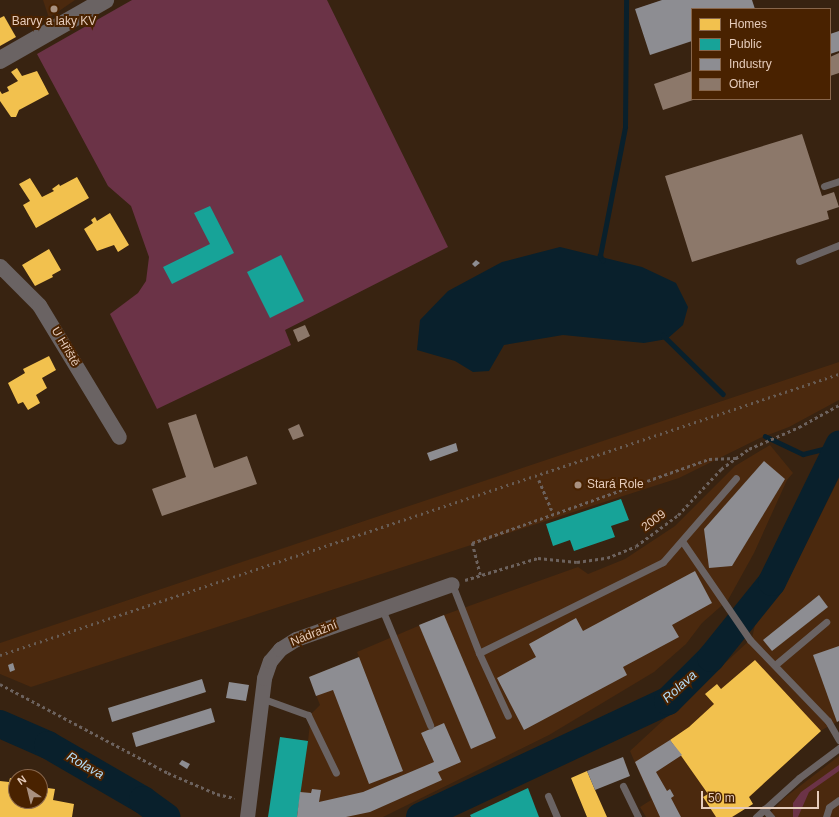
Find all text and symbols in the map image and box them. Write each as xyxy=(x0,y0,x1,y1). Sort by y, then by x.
marker: Barvy a laky KV xyxy=(49,4,59,14)
legend xyxy=(691,8,831,100)
place label: Barvy a laky KV xyxy=(12,15,96,29)
text: Homes xyxy=(729,17,767,31)
text: Public xyxy=(729,37,762,51)
text: Industry xyxy=(729,57,772,71)
text: Other xyxy=(729,77,759,91)
street label: U Hřiště xyxy=(48,325,82,369)
place label: Stará Role xyxy=(587,478,644,492)
marker: Stará Role xyxy=(572,479,584,491)
street label: 2009 xyxy=(639,507,669,535)
street label: Nádražní xyxy=(289,618,339,650)
water label: Rolava xyxy=(660,668,700,706)
water label: Rolava xyxy=(64,749,106,783)
north arrow xyxy=(8,769,48,809)
text: N xyxy=(15,773,28,787)
scale bar xyxy=(703,783,821,809)
text: 50 m xyxy=(708,791,735,805)

